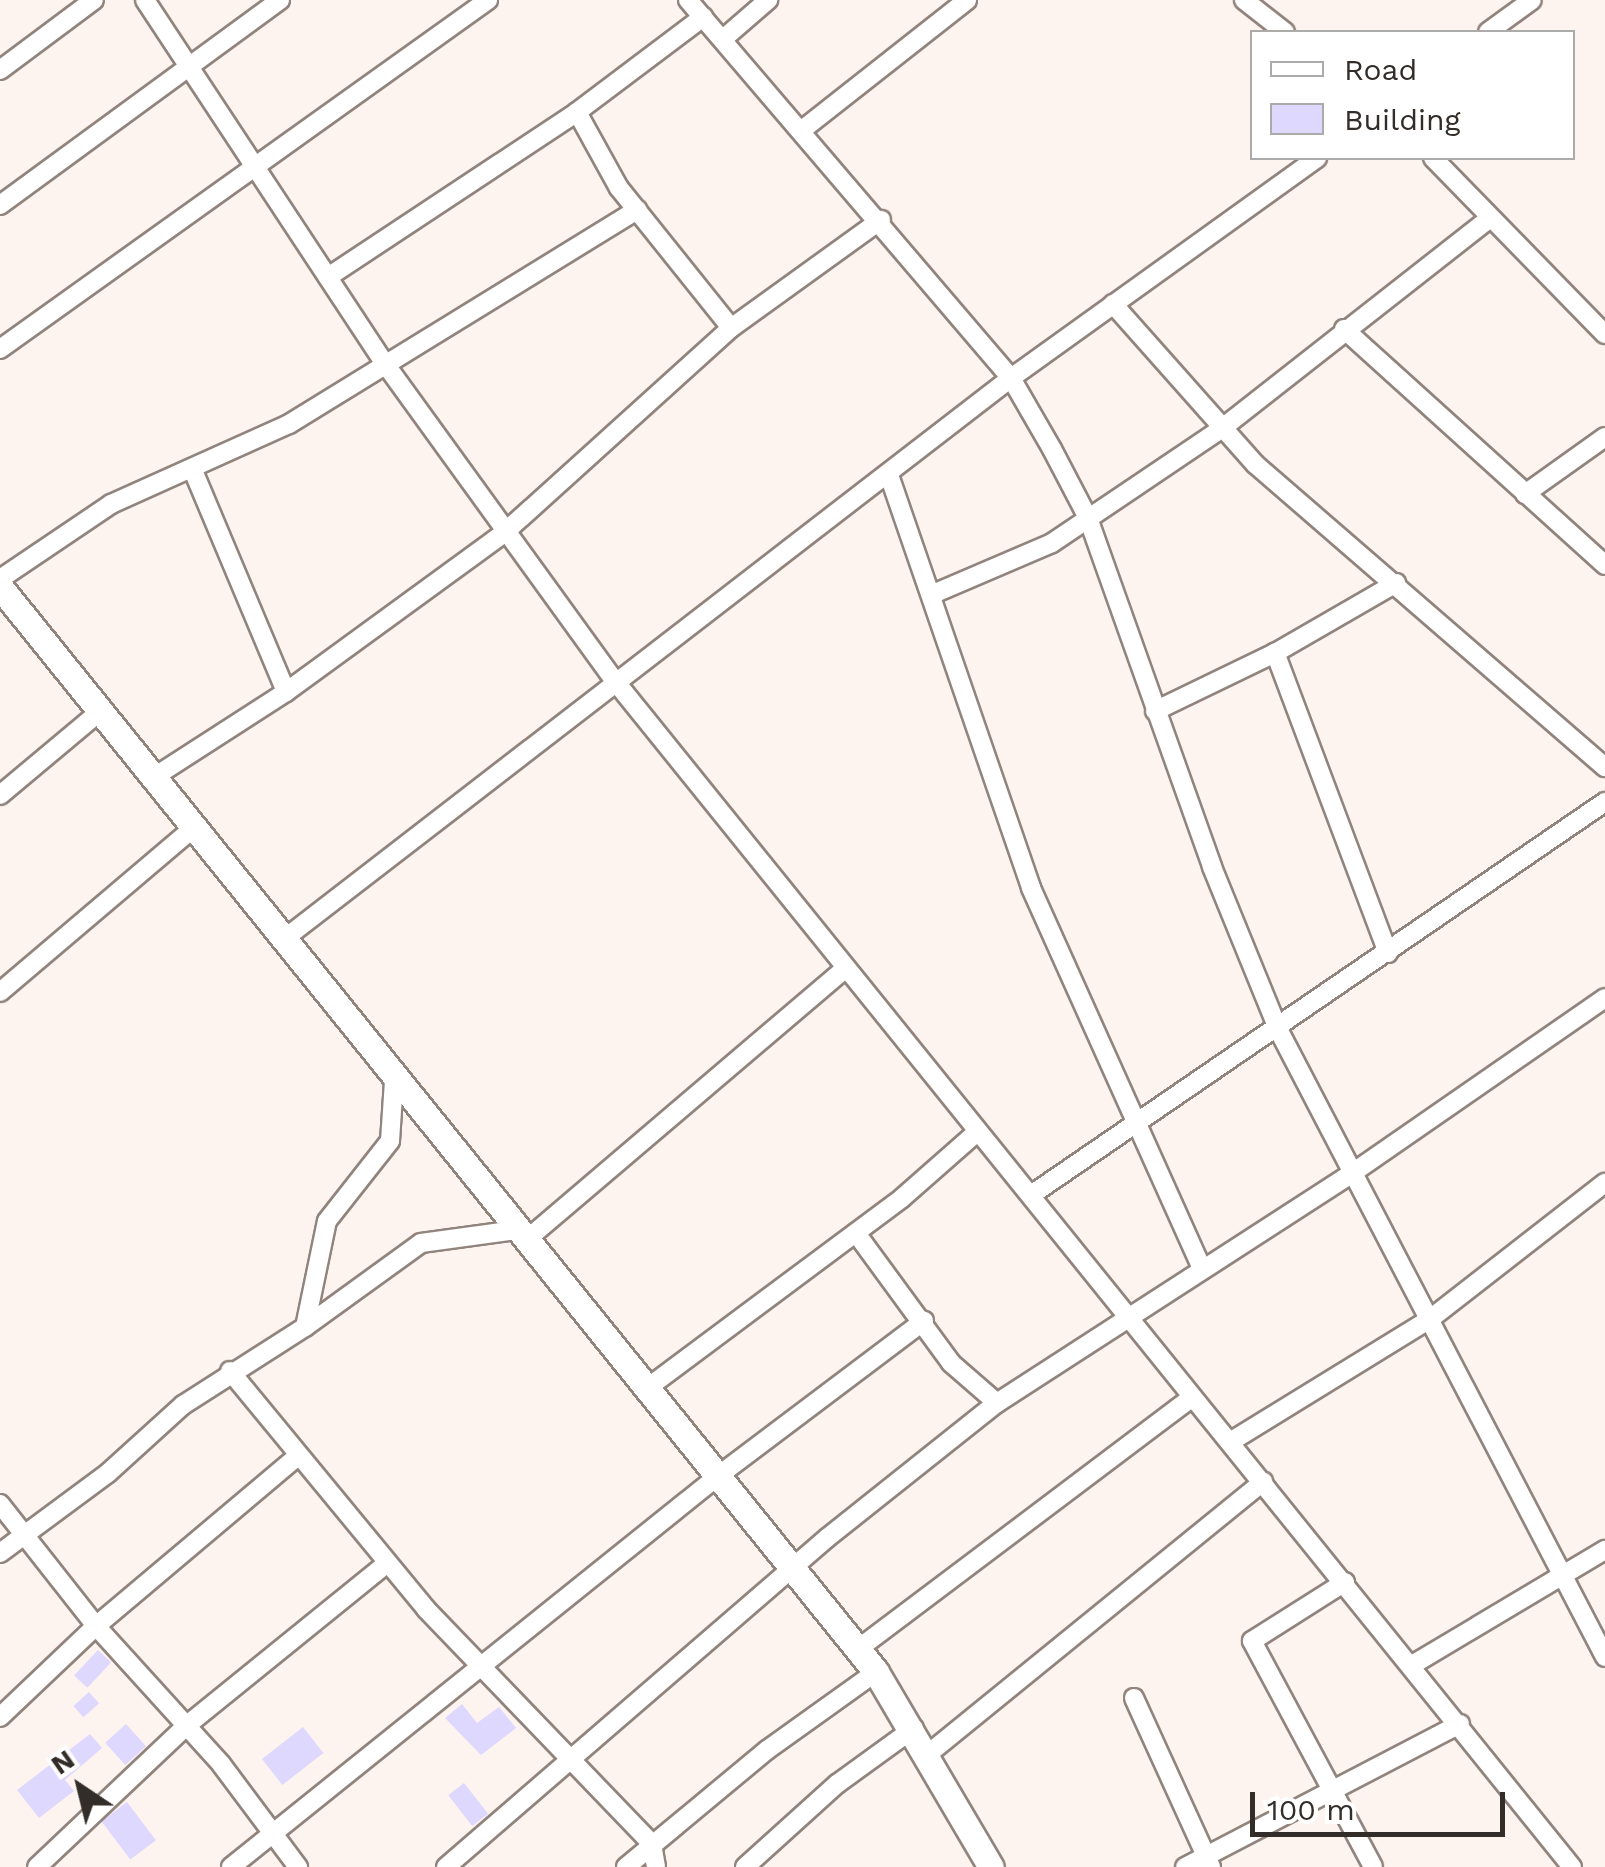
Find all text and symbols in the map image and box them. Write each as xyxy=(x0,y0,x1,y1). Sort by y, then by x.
legend xyxy=(1250,30,1575,160)
text: Road xyxy=(1344,52,1417,87)
text: Building xyxy=(1344,102,1461,137)
north arrow xyxy=(30,1737,130,1837)
text: N xyxy=(45,1743,80,1781)
scale bar xyxy=(1255,1772,1510,1834)
text: 100 m xyxy=(1267,1792,1355,1827)

